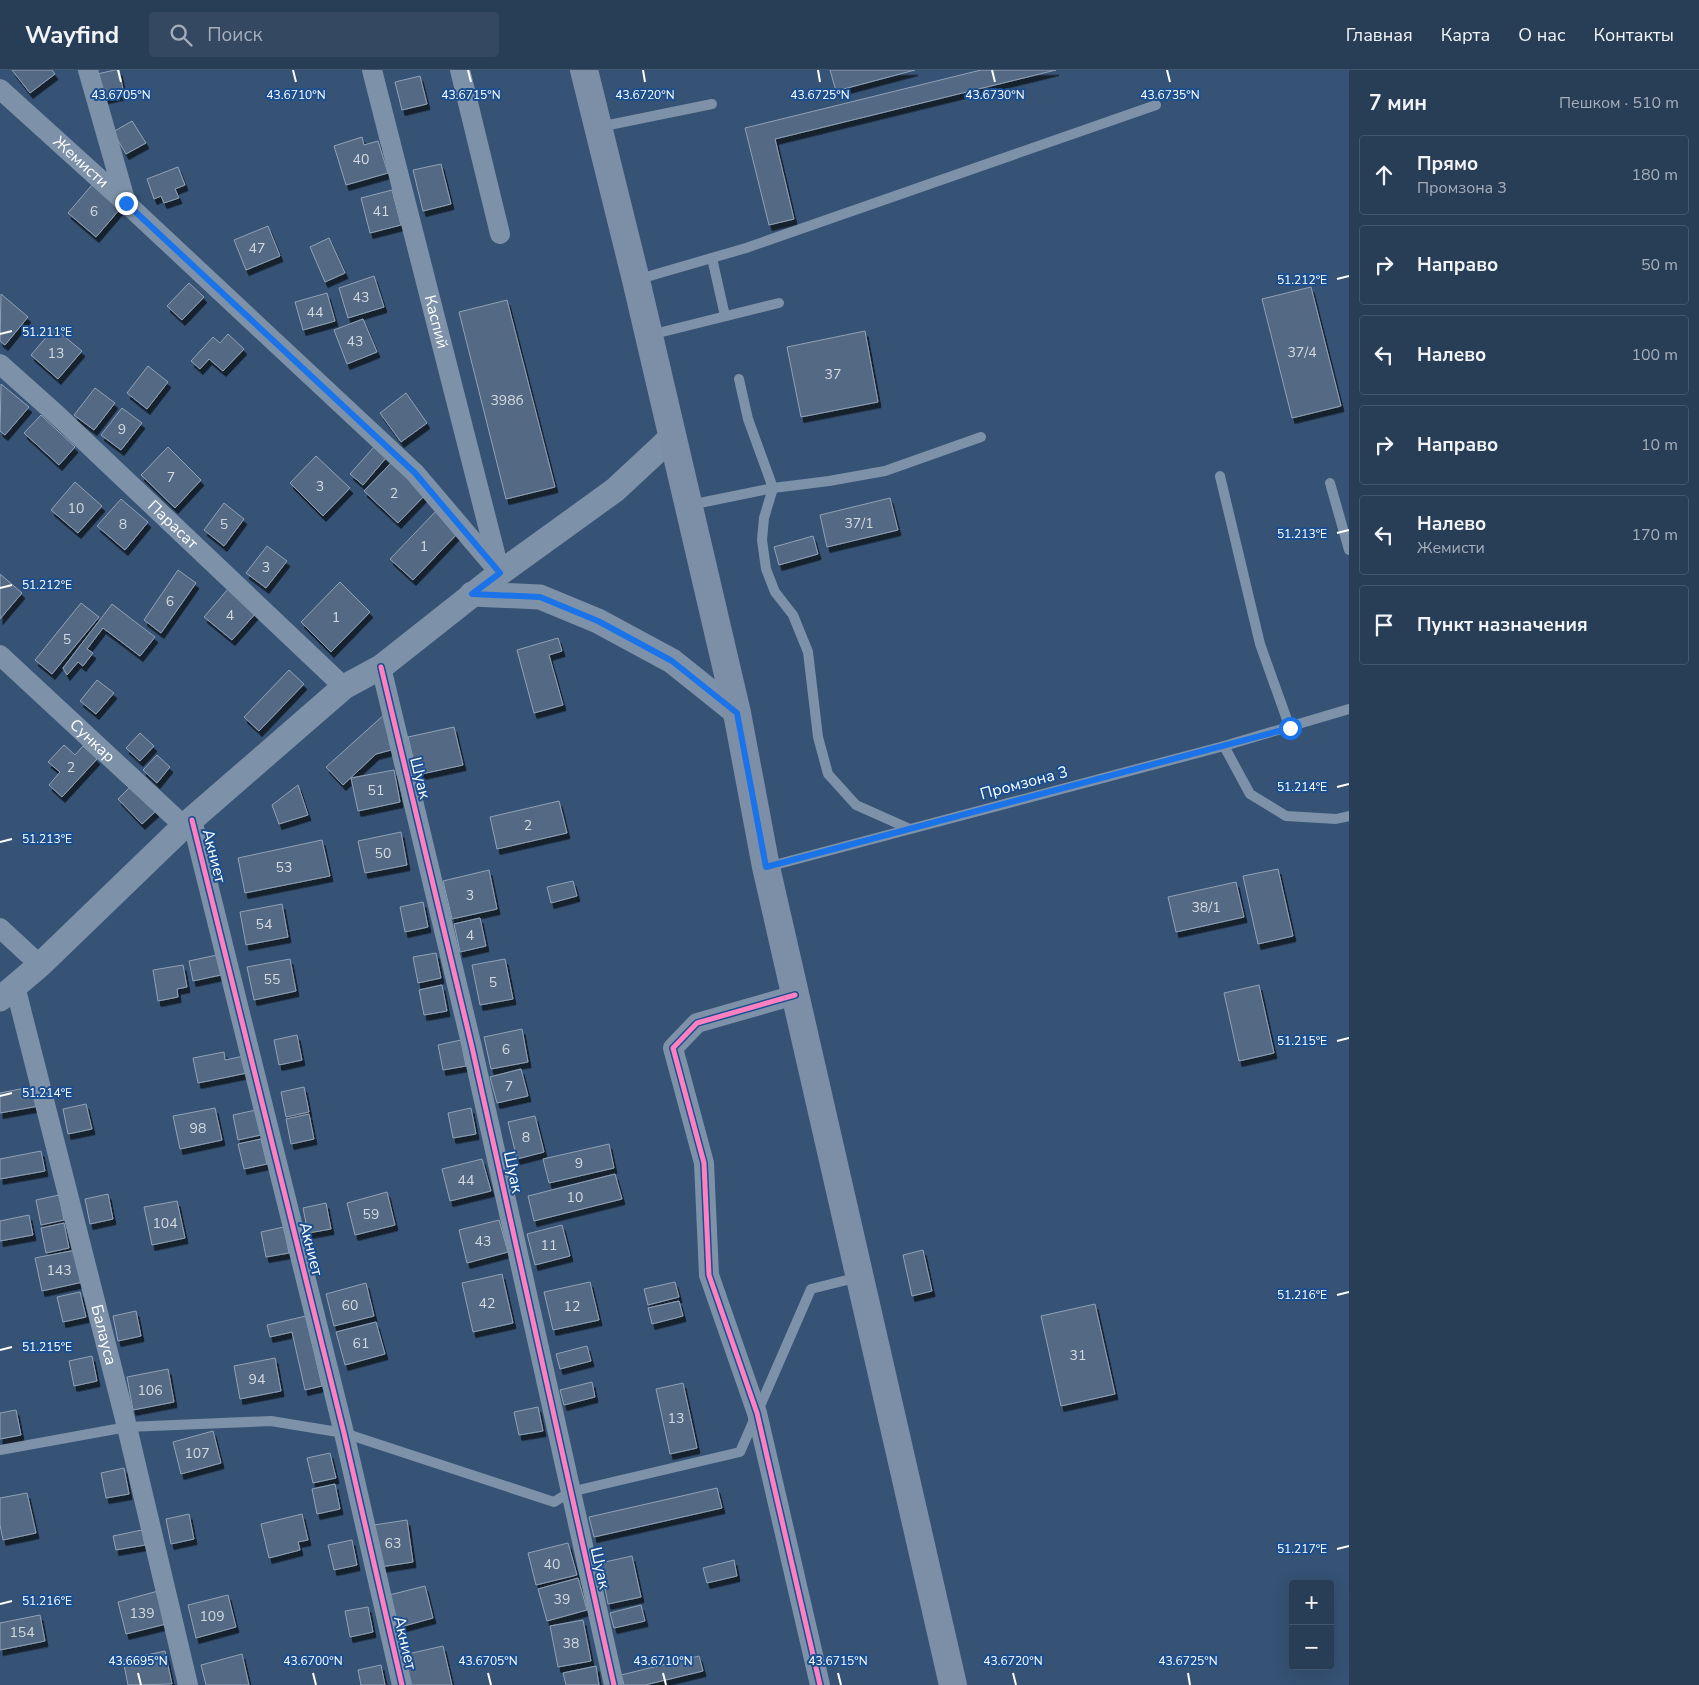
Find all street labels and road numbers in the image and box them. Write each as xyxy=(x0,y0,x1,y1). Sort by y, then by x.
street label: Жемисти xyxy=(48,131,113,193)
street label: Каспий xyxy=(419,293,454,351)
street label: Парасат xyxy=(143,495,204,555)
street label: Сункар xyxy=(65,714,120,768)
street label: Шуак xyxy=(404,755,436,802)
street label: Промзона 3 xyxy=(978,761,1070,805)
street label: Акниет xyxy=(197,827,231,886)
street label: Шуак xyxy=(498,1149,528,1195)
street label: Акниет xyxy=(294,1220,328,1279)
street label: Балауса xyxy=(85,1302,122,1367)
street label: Шуак xyxy=(585,1545,616,1592)
street label: Акниет xyxy=(388,1614,422,1673)

